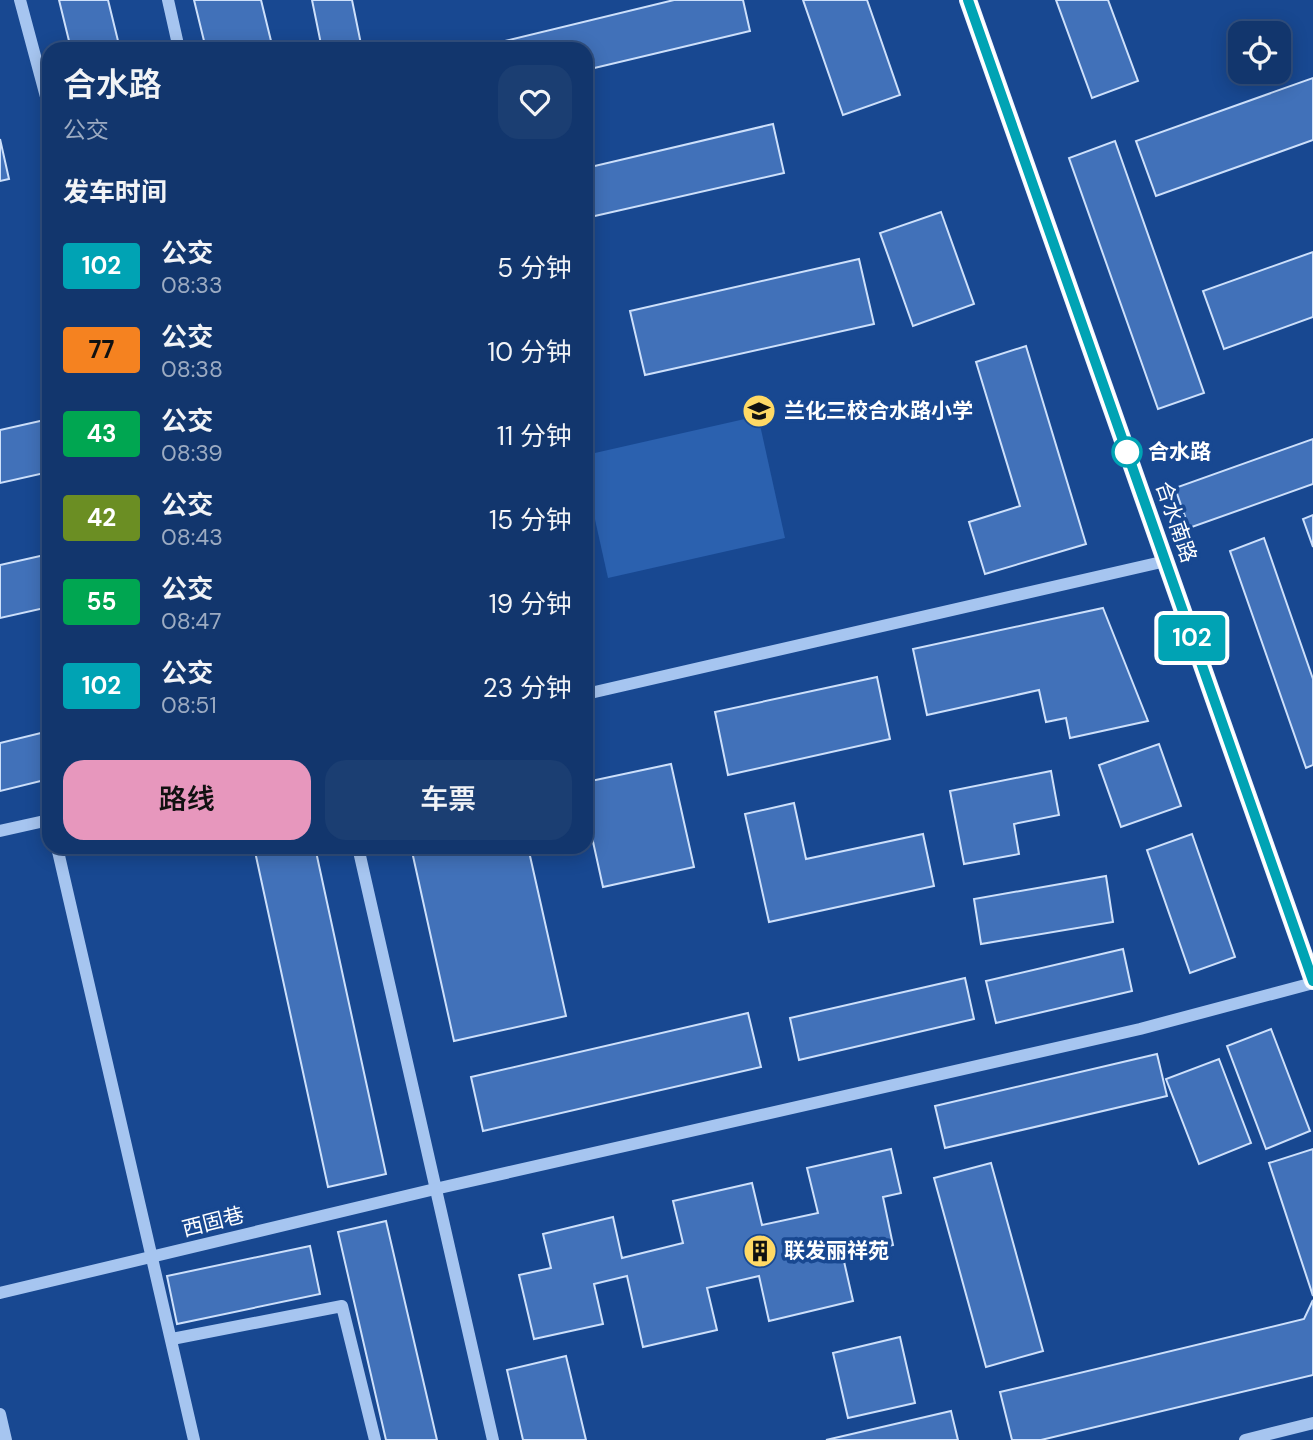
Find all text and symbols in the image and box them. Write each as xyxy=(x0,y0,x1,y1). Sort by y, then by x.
map controls xyxy=(1228,21,1291,84)
button: locate xyxy=(1228,21,1291,84)
text: 合水路 xyxy=(63,63,162,106)
button: heart xyxy=(498,65,572,139)
text: 公交 xyxy=(63,115,109,145)
text: 发车时间 xyxy=(63,175,167,209)
text: 公交 xyxy=(161,236,213,270)
text: 102 xyxy=(82,250,121,281)
text: 5 分钟 xyxy=(497,251,572,285)
text: 08:33 xyxy=(161,270,223,300)
text: 公交 xyxy=(161,320,213,354)
text: 77 xyxy=(89,334,114,365)
text: 10 分钟 xyxy=(487,335,572,369)
text: 08:38 xyxy=(161,354,223,384)
school or university icon: 兰化三校合水路小学 xyxy=(740,392,778,430)
place label: 兰化三校合水路小学 xyxy=(784,397,973,425)
text: 公交 xyxy=(161,404,213,438)
text: 43 xyxy=(86,418,117,449)
text: 11 分钟 xyxy=(497,419,572,453)
marker: 合水路 xyxy=(1112,437,1142,467)
text: 08:39 xyxy=(161,438,223,468)
place label: 合水路 xyxy=(1148,438,1211,466)
street label: 合水南路 xyxy=(1149,478,1203,566)
text: 公交 xyxy=(161,488,213,522)
text: 42 xyxy=(87,502,116,533)
text: 15 分钟 xyxy=(489,503,572,537)
text: 08:43 xyxy=(161,522,223,552)
text: 公交 xyxy=(161,572,213,606)
text: 55 xyxy=(87,586,116,617)
text: 19 分钟 xyxy=(489,587,572,621)
text: 08:47 xyxy=(161,606,222,636)
line badge: 102 xyxy=(1152,615,1232,661)
text: 102 xyxy=(1172,622,1212,653)
text: 公交 xyxy=(161,656,213,690)
text: 102 xyxy=(82,670,121,701)
text: 23 分钟 xyxy=(483,671,572,705)
text: 08:51 xyxy=(161,690,217,720)
button: 路线 xyxy=(63,760,311,840)
button: 车票 xyxy=(325,760,572,840)
street label: 西固巷 xyxy=(179,1201,247,1243)
building icon: 联发丽祥苑 xyxy=(741,1232,779,1270)
place label: 联发丽祥苑 xyxy=(784,1237,889,1265)

